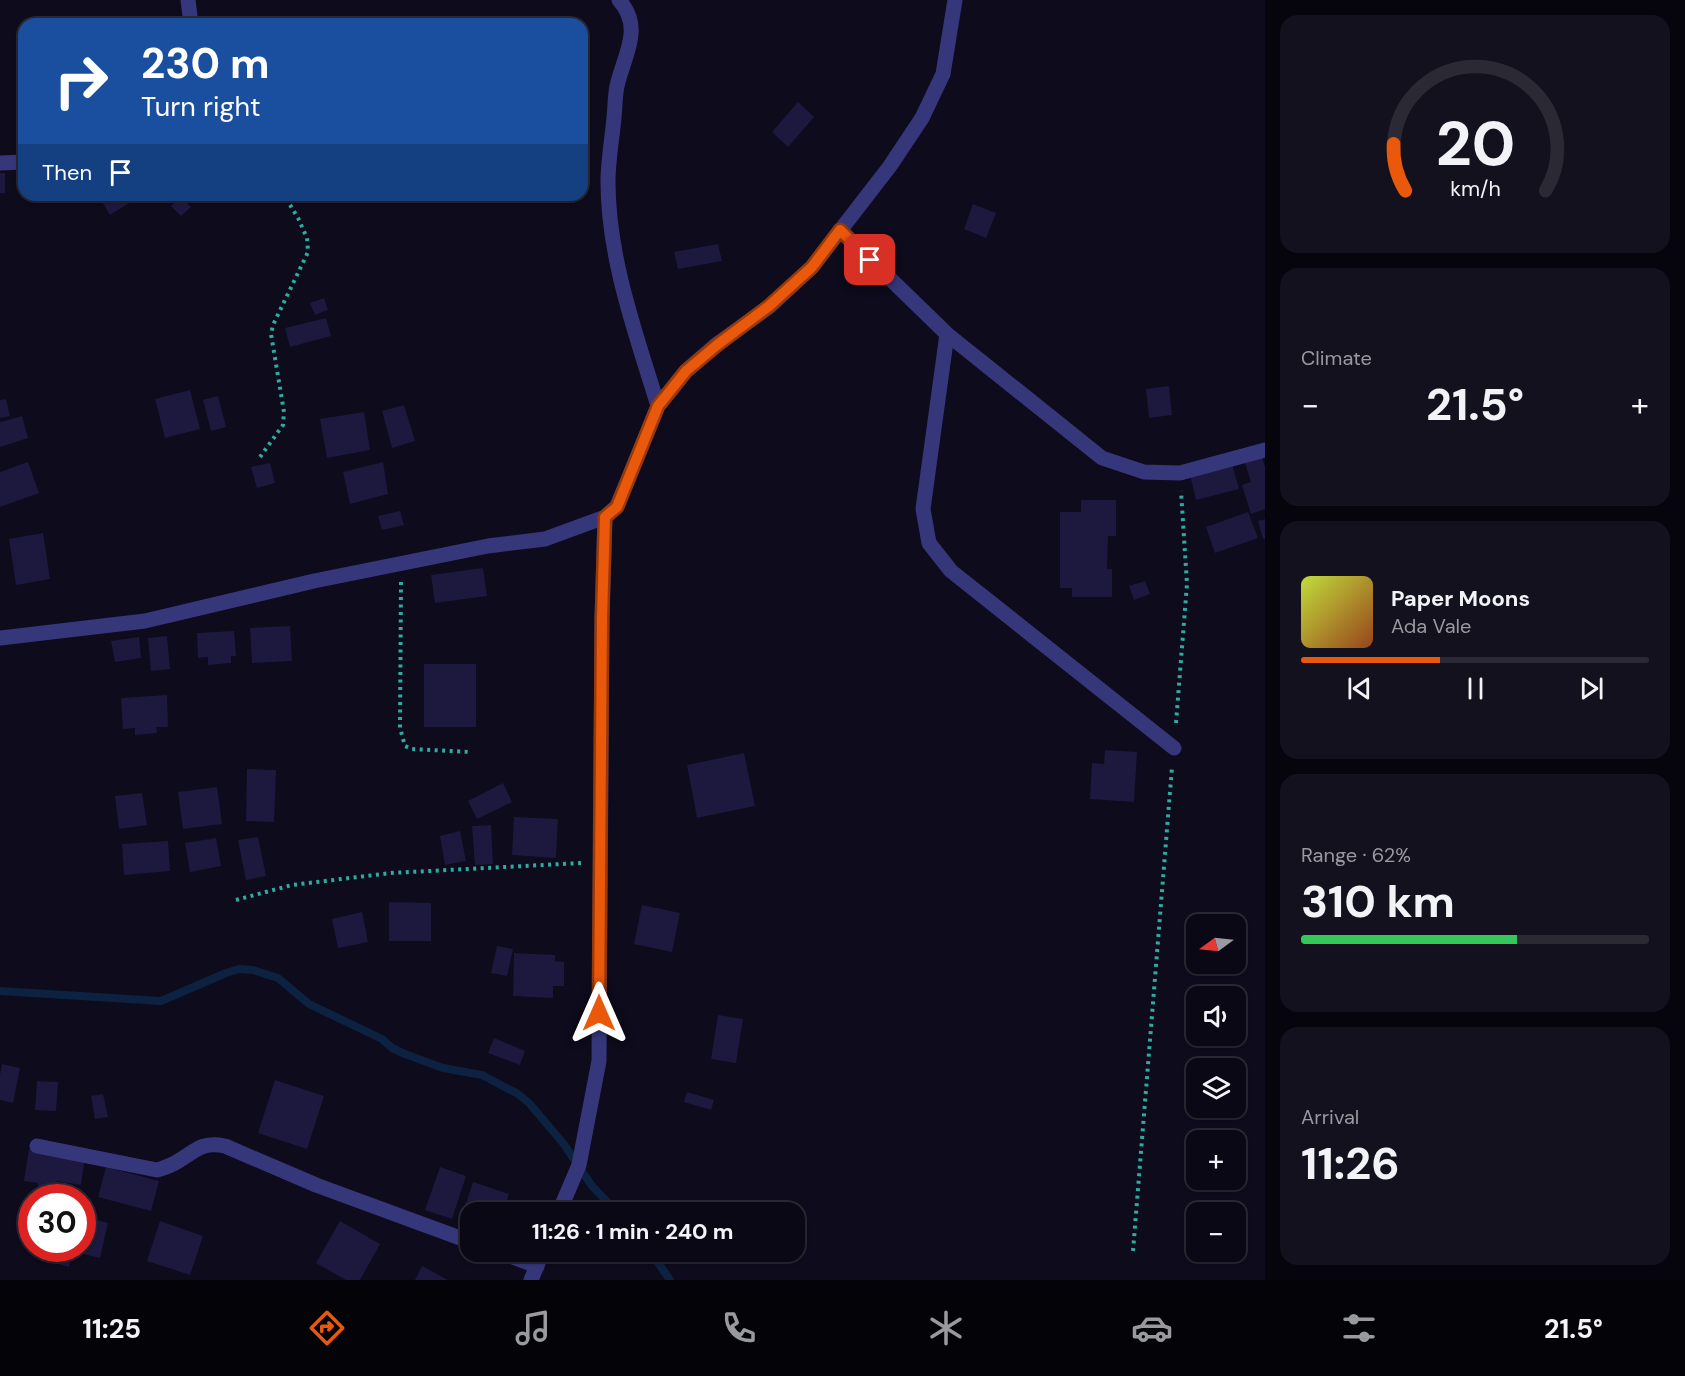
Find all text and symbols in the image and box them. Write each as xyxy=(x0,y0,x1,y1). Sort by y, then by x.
text: 230 m xyxy=(141,36,270,91)
icon: right xyxy=(42,42,120,120)
text: Turn right xyxy=(141,89,261,124)
text: 20 xyxy=(1435,103,1515,184)
icon: arrive xyxy=(104,156,137,189)
text: Then xyxy=(42,158,92,187)
text: km/h xyxy=(1450,175,1500,203)
pin xyxy=(844,234,895,285)
icon: arrive xyxy=(853,243,886,276)
text: Climate xyxy=(1301,345,1372,371)
text: 21.5° xyxy=(1426,375,1524,434)
text: − xyxy=(1301,383,1319,426)
text: + xyxy=(1631,383,1649,426)
text: Paper Moons xyxy=(1391,584,1530,613)
text: Ada Vale xyxy=(1391,613,1471,639)
icon: previous xyxy=(1343,672,1376,705)
icon: pause xyxy=(1459,672,1492,705)
icon: next xyxy=(1575,672,1608,705)
text: Range · 62% xyxy=(1301,842,1411,868)
text: 310 km xyxy=(1301,872,1455,931)
north arrow xyxy=(1186,914,1246,974)
map controls xyxy=(1186,914,1246,1262)
position arrow xyxy=(567,981,631,1045)
button: sound xyxy=(1186,986,1246,1046)
button: layers xyxy=(1186,1058,1246,1118)
text: Arrival xyxy=(1301,1104,1359,1130)
button: + xyxy=(1186,1130,1246,1190)
text: 11:26 xyxy=(1301,1134,1400,1193)
speed limit sign: 30 xyxy=(18,1184,96,1262)
button: − xyxy=(1186,1202,1246,1262)
text: 11:26 · 1 min · 240 m xyxy=(532,1217,733,1246)
icon: directions xyxy=(306,1307,348,1349)
icon: music xyxy=(512,1307,554,1349)
icon: phone xyxy=(718,1307,760,1349)
icon: climate xyxy=(925,1307,967,1349)
icon: car xyxy=(1131,1307,1173,1349)
icon: filters xyxy=(1338,1307,1380,1349)
text: 11:25 xyxy=(82,1311,141,1346)
text: 21.5° xyxy=(1544,1311,1603,1346)

